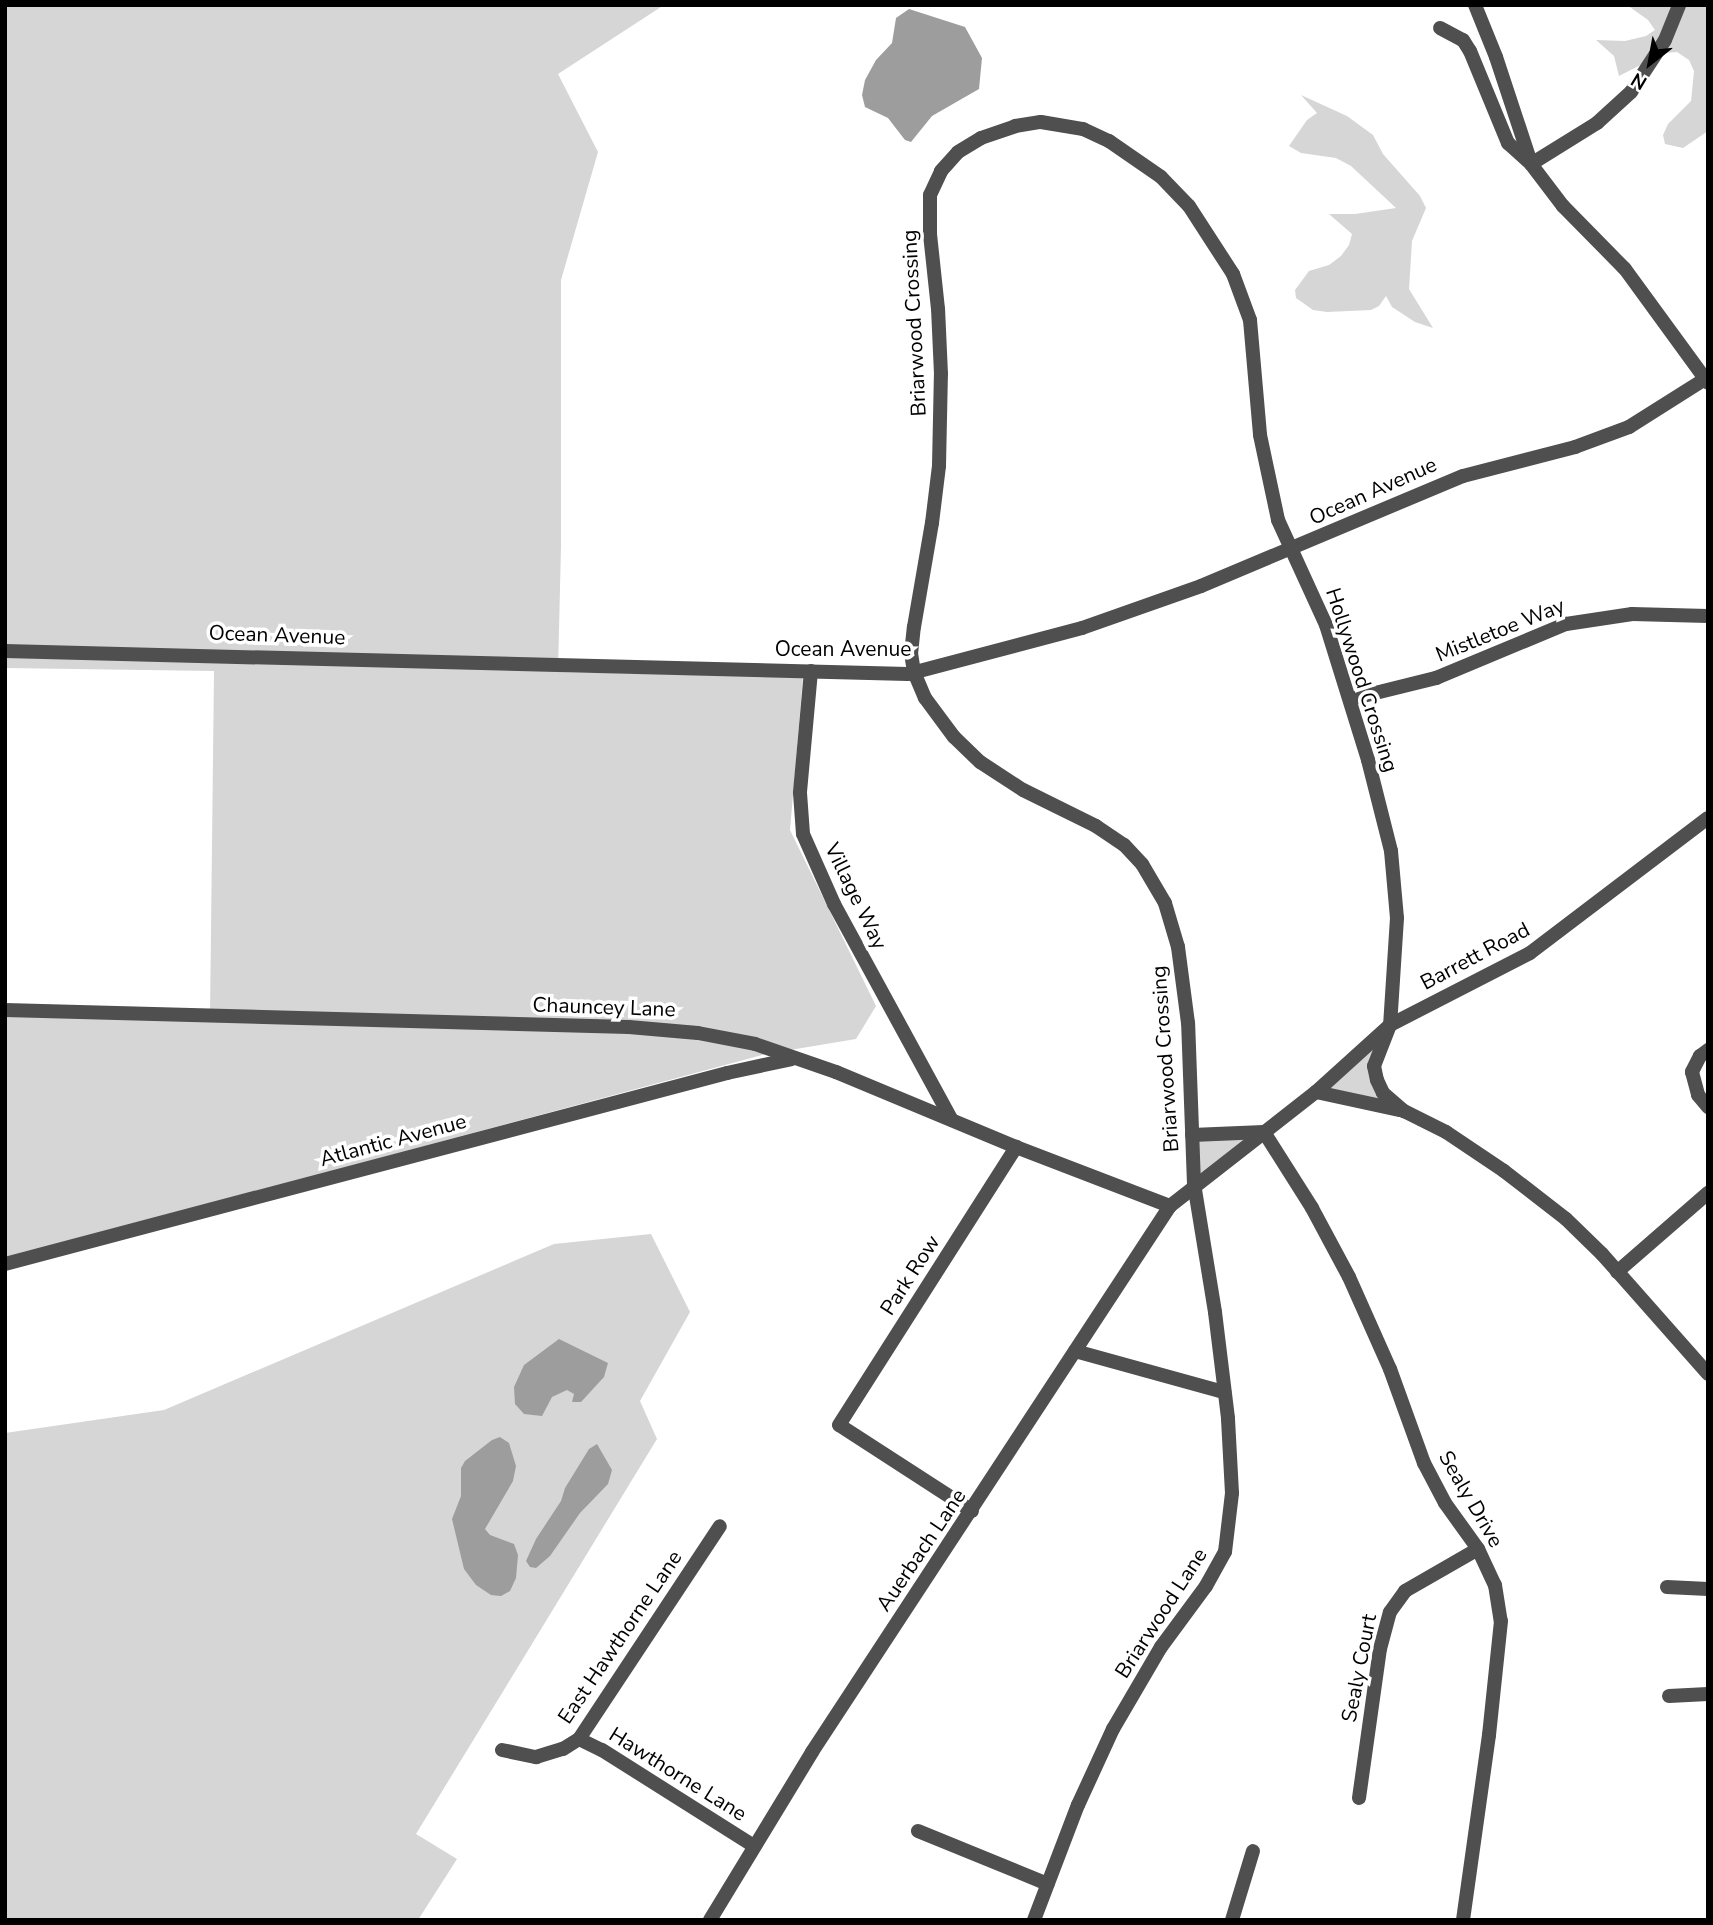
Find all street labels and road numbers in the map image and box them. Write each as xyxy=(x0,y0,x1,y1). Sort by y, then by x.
street label: Briarwood Crossing xyxy=(897,229,931,417)
street label: Ocean Avenue xyxy=(1305,452,1441,530)
street label: Hollywood Crossing xyxy=(1320,585,1404,775)
street label: Mistletoe Way xyxy=(1432,593,1568,667)
street label: Ocean Avenue xyxy=(208,620,346,650)
street label: Ocean Avenue xyxy=(775,636,911,662)
street label: Village Way xyxy=(819,839,893,953)
street label: Barrett Road xyxy=(1416,917,1534,995)
street label: Briarwood Crossing xyxy=(1146,965,1184,1153)
street label: Chauncey Lane xyxy=(532,992,676,1022)
street label: Atlantic Avenue xyxy=(317,1108,469,1172)
street label: Park Row xyxy=(875,1230,945,1320)
street label: Sealy Drive xyxy=(1433,1446,1509,1552)
street label: Auerbach Lane xyxy=(871,1484,971,1616)
street label: Briarwood Lane xyxy=(1110,1543,1212,1683)
street label: East Hawthorne Lane xyxy=(553,1546,687,1728)
street label: Sealy Court xyxy=(1336,1612,1382,1724)
street label: Hawthorne Lane xyxy=(605,1722,751,1826)

